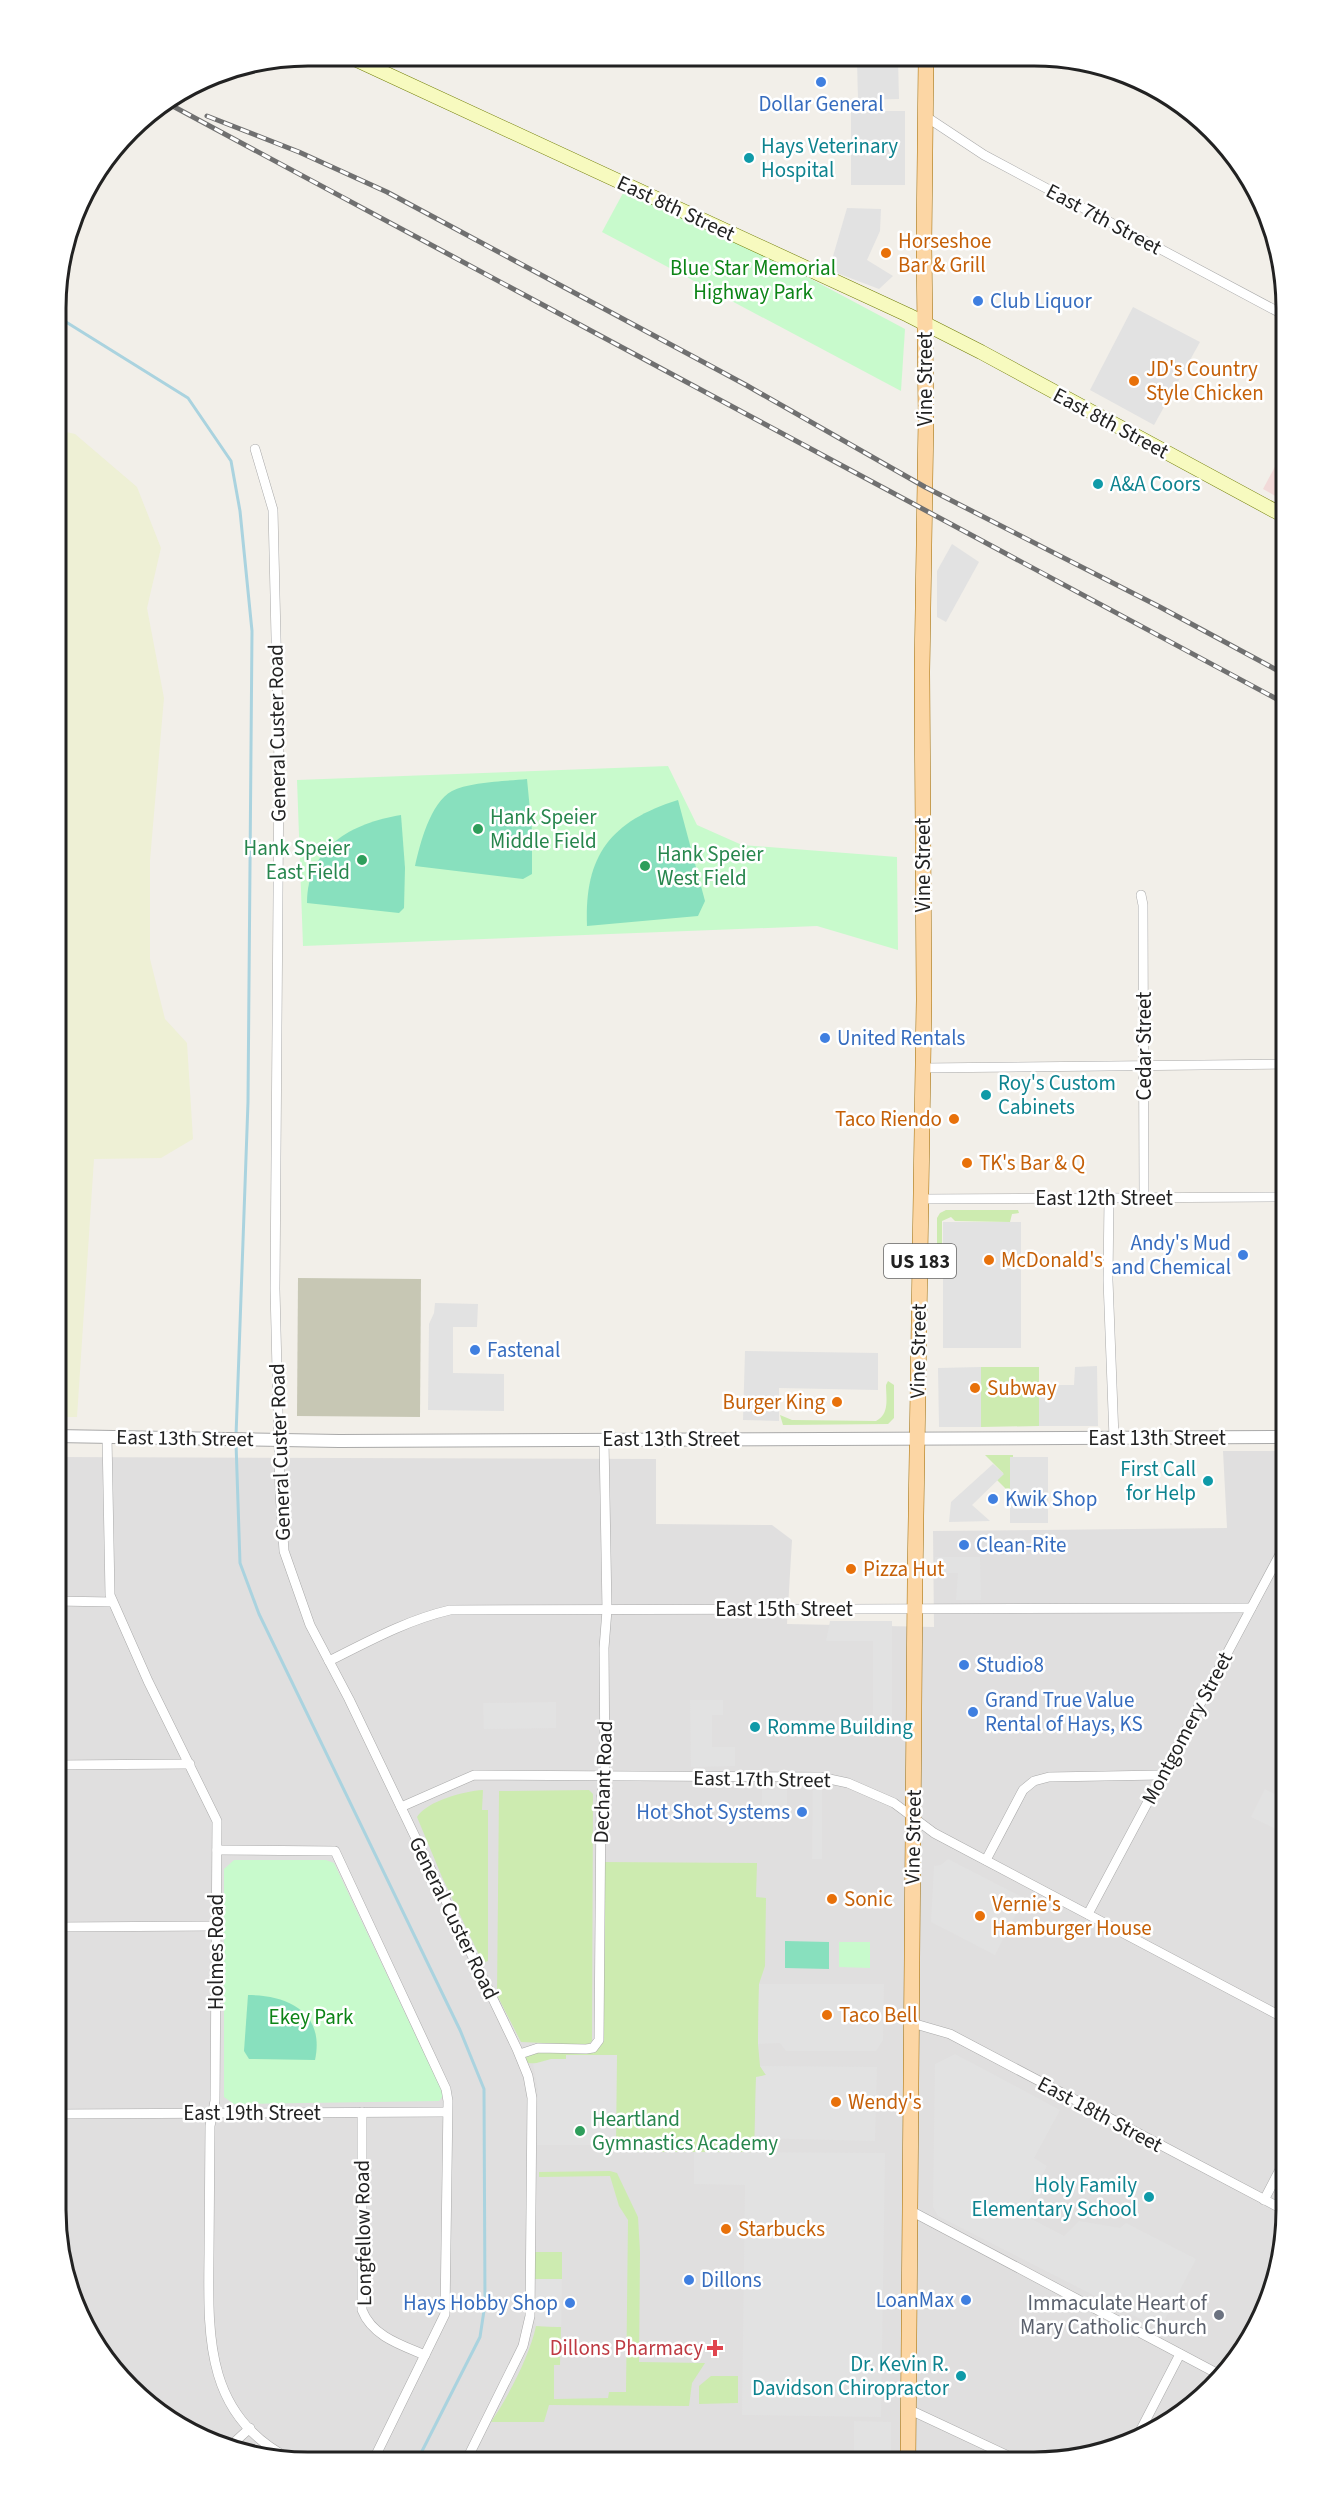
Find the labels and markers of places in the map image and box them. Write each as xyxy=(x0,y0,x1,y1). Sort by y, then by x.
marker: Dollar General xyxy=(814,75,828,89)
place label: Dollar General xyxy=(758,89,884,119)
place label: Hays Veterinary Hospital xyxy=(761,131,898,185)
marker: Hays Veterinary Hospital xyxy=(742,151,756,165)
place label: Horseshoe Bar & Grill xyxy=(898,226,992,280)
marker: Horseshoe Bar & Grill xyxy=(879,246,893,260)
place label: Club Liquor xyxy=(990,286,1092,316)
marker: Club Liquor xyxy=(971,294,985,308)
place label: JD's Country Style Chicken xyxy=(1146,354,1264,408)
marker: JD's Country Style Chicken xyxy=(1127,374,1141,388)
place label: A&A Coors xyxy=(1110,469,1201,499)
marker: A&A Coors xyxy=(1091,477,1105,491)
place label: Hank Speier Middle Field xyxy=(490,802,597,856)
marker: Hank Speier Middle Field xyxy=(471,822,485,836)
place label: Hank Speier East Field xyxy=(243,833,351,887)
place label: Hank Speier West Field xyxy=(657,839,764,893)
marker: Hank Speier East Field xyxy=(355,853,369,867)
marker: Hank Speier West Field xyxy=(638,859,652,873)
place label: United Rentals xyxy=(837,1023,966,1053)
marker: United Rentals xyxy=(818,1031,832,1045)
place label: Roy's Custom Cabinets xyxy=(998,1068,1116,1122)
marker: Roy's Custom Cabinets xyxy=(979,1088,993,1102)
place label: Taco Riendo xyxy=(835,1104,942,1134)
marker: Taco Riendo xyxy=(947,1112,961,1126)
place label: TK's Bar & Q xyxy=(979,1148,1085,1178)
marker: TK's Bar & Q xyxy=(960,1156,974,1170)
place label: Andy's Mud and Chemical xyxy=(1111,1228,1231,1282)
place label: McDonald's xyxy=(1001,1245,1103,1275)
marker: Andy's Mud and Chemical xyxy=(1236,1248,1250,1262)
marker: McDonald's xyxy=(982,1253,996,1267)
place label: Fastenal xyxy=(487,1335,560,1365)
marker: Fastenal xyxy=(468,1343,482,1357)
place label: Subway xyxy=(987,1373,1057,1403)
marker: Subway xyxy=(968,1381,982,1395)
place label: Burger King xyxy=(723,1387,825,1417)
marker: Burger King xyxy=(830,1395,844,1409)
place label: First Call for Help xyxy=(1120,1454,1196,1508)
marker: First Call for Help xyxy=(1201,1474,1215,1488)
place label: Kwik Shop xyxy=(1005,1484,1097,1514)
marker: Kwik Shop xyxy=(986,1492,1000,1506)
place label: Clean-Rite xyxy=(976,1530,1066,1560)
marker: Clean-Rite xyxy=(957,1538,971,1552)
place label: Pizza Hut xyxy=(863,1554,944,1584)
marker: Pizza Hut xyxy=(844,1562,858,1576)
place label: Studio8 xyxy=(976,1650,1044,1680)
marker: Studio8 xyxy=(957,1658,971,1672)
place label: Grand True Value Rental of Hays, KS xyxy=(985,1685,1143,1739)
marker: Grand True Value Rental of Hays, KS xyxy=(966,1705,980,1719)
place label: Romme Building xyxy=(767,1712,913,1742)
marker: Romme Building xyxy=(748,1720,762,1734)
place label: Hot Shot Systems xyxy=(636,1797,790,1827)
marker: Hot Shot Systems xyxy=(795,1805,809,1819)
place label: Sonic xyxy=(844,1884,893,1914)
place label: Vernie's Hamburger House xyxy=(992,1889,1152,1943)
marker: Sonic xyxy=(825,1892,839,1906)
marker: Vernie's Hamburger House xyxy=(973,1909,987,1923)
place label: Taco Bell xyxy=(839,2000,918,2030)
marker: Taco Bell xyxy=(820,2008,834,2022)
place label: Wendy's xyxy=(848,2087,922,2117)
marker: Wendy's xyxy=(829,2095,843,2109)
place label: Heartland Gymnastics Academy xyxy=(592,2104,778,2158)
marker: Heartland Gymnastics Academy xyxy=(573,2124,587,2138)
place label: Holy Family Elementary School xyxy=(971,2170,1137,2224)
marker: Holy Family Elementary School xyxy=(1142,2190,1156,2204)
place label: Starbucks xyxy=(738,2214,825,2244)
marker: Starbucks xyxy=(719,2222,733,2236)
place label: Dillons xyxy=(701,2265,762,2295)
marker: Dillons xyxy=(682,2273,696,2287)
place label: LoanMax xyxy=(876,2285,955,2315)
place label: Hays Hobby Shop xyxy=(403,2288,558,2318)
place label: Immaculate Heart of Mary Catholic Church xyxy=(1020,2288,1208,2342)
marker: LoanMax xyxy=(959,2293,973,2307)
marker: Hays Hobby Shop xyxy=(563,2296,577,2310)
marker: Immaculate Heart of Mary Catholic Church xyxy=(1212,2308,1226,2322)
place label: Dillons Pharmacy xyxy=(550,2333,703,2363)
marker: Dillons Pharmacy xyxy=(708,2341,722,2355)
place label: Dr. Kevin R. Davidson Chiropractor xyxy=(752,2349,950,2403)
marker: Dr. Kevin R. Davidson Chiropractor xyxy=(954,2369,968,2383)

